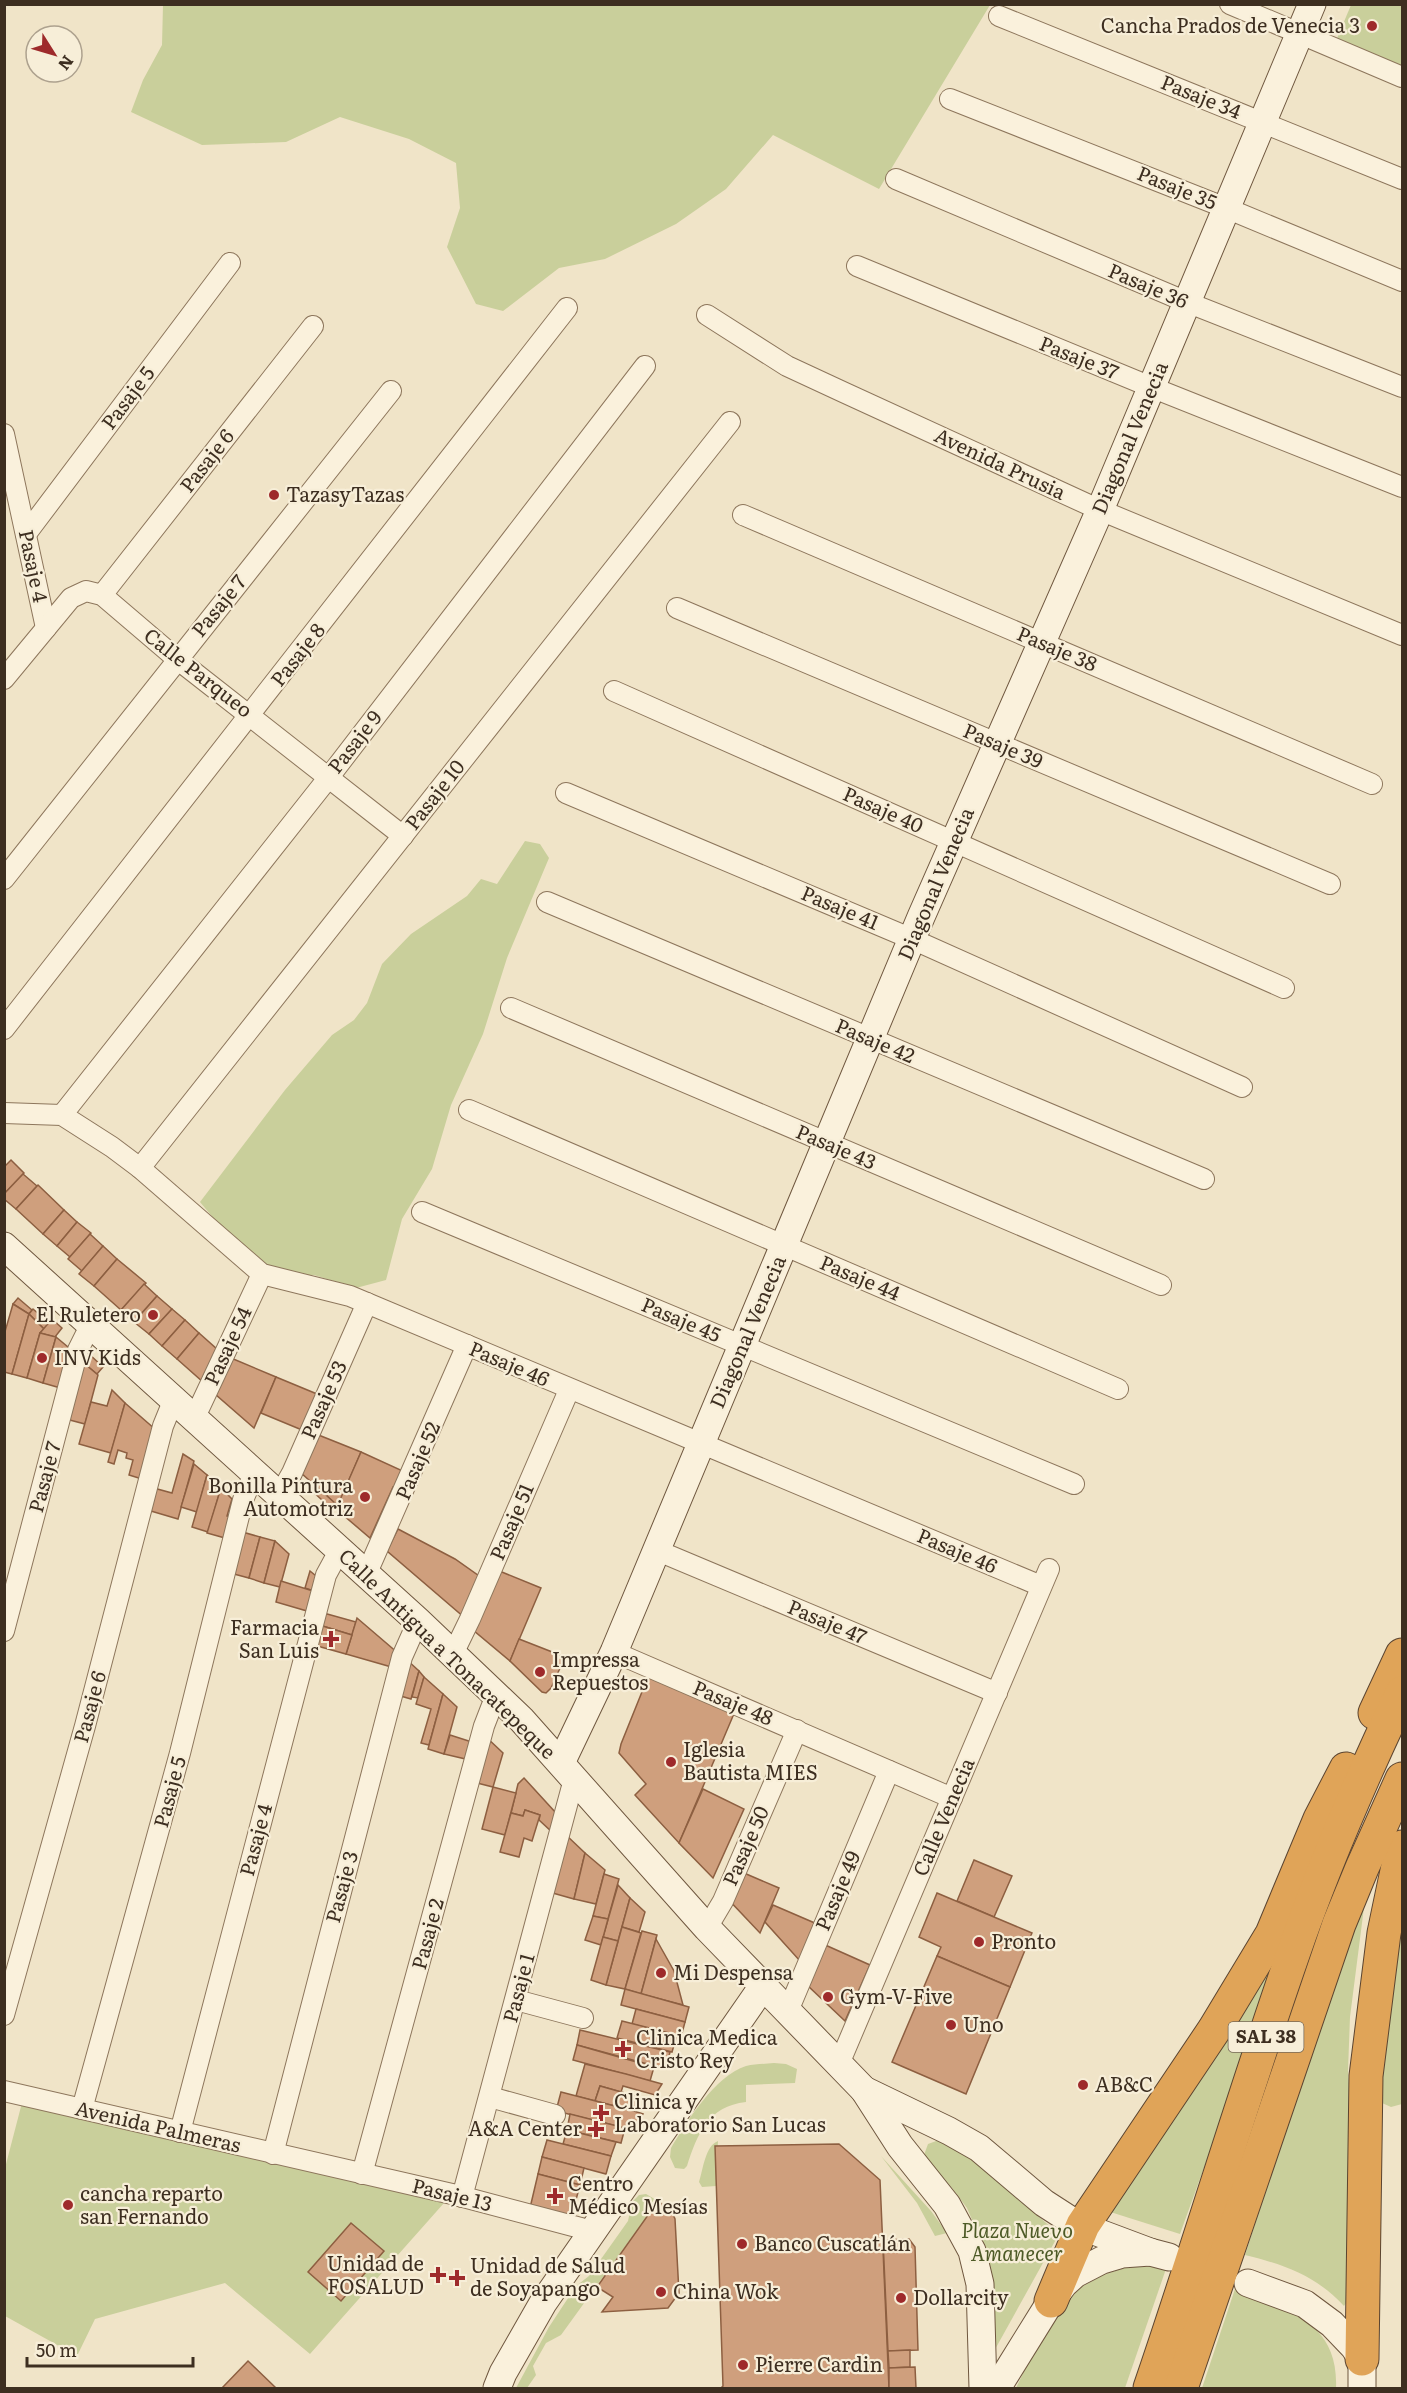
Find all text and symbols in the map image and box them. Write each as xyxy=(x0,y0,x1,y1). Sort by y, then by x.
place label: Cancha Prados de Venecia 3 xyxy=(1101,9,1360,39)
marker: Cancha Prados de Venecia 3 xyxy=(1365,19,1379,33)
north arrow xyxy=(24,24,84,84)
text: N xyxy=(53,51,80,76)
street label: Pasaje 34 xyxy=(1157,65,1247,125)
street label: Pasaje 35 xyxy=(1133,157,1222,216)
street label: Pasaje 36 xyxy=(1104,254,1194,315)
street label: Pasaje 37 xyxy=(1036,327,1124,386)
street label: Diagonal Venecia xyxy=(1082,356,1174,518)
street label: Pasaje 5 xyxy=(92,359,160,435)
street label: Avenida Prusia xyxy=(930,419,1072,506)
street label: Pasaje 6 xyxy=(171,421,240,498)
place label: TazasyTazas xyxy=(286,478,404,508)
marker: TazasyTazas xyxy=(267,488,281,502)
street label: Pasaje 4 xyxy=(13,526,57,605)
street label: Pasaje 7 xyxy=(183,567,252,642)
street label: Pasaje 8 xyxy=(262,615,331,692)
street label: Pasaje 38 xyxy=(1013,617,1103,677)
street label: Calle Parqueo xyxy=(139,619,260,723)
street label: Pasaje 9 xyxy=(319,703,388,779)
street label: Pasaje 39 xyxy=(959,714,1048,774)
street label: Pasaje 10 xyxy=(396,752,471,835)
street label: Pasaje 40 xyxy=(839,777,929,839)
street label: Diagonal Venecia xyxy=(888,802,980,964)
street label: Pasaje 41 xyxy=(797,876,884,936)
street label: Pasaje 42 xyxy=(831,1009,920,1069)
street label: Pasaje 43 xyxy=(792,1115,882,1175)
street label: Pasaje 44 xyxy=(816,1246,906,1307)
street label: Diagonal Venecia xyxy=(700,1250,792,1412)
street label: Pasaje 45 xyxy=(637,1288,726,1348)
place label: El Ruletero xyxy=(36,1298,141,1328)
street label: Pasaje 54 xyxy=(195,1301,258,1390)
marker: El Ruletero xyxy=(146,1308,160,1322)
street label: Pasaje 46 xyxy=(465,1332,555,1393)
place label: INV Kids xyxy=(54,1341,141,1371)
marker: INV Kids xyxy=(35,1351,49,1365)
street label: Pasaje 53 xyxy=(291,1355,353,1444)
street label: Pasaje 52 xyxy=(386,1416,446,1504)
street label: Pasaje 7 xyxy=(19,1437,67,1516)
place label: Bonilla Pintura Automotriz xyxy=(208,1469,353,1522)
street label: Pasaje 51 xyxy=(481,1478,540,1564)
marker: Bonilla Pintura Automotriz xyxy=(358,1490,372,1504)
street label: Pasaje 46 xyxy=(913,1519,1003,1580)
street label: Calle Antigua a Tonacatepeque xyxy=(333,1540,564,1765)
street label: Pasaje 47 xyxy=(784,1590,872,1650)
place label: Farmacia San Luis xyxy=(230,1611,319,1664)
marker: Farmacia San Luis xyxy=(324,1632,338,1646)
place label: Impressa Repuestos xyxy=(552,1643,648,1696)
marker: Impressa Repuestos xyxy=(533,1665,547,1679)
street label: Pasaje 6 xyxy=(64,1667,112,1746)
street label: Pasaje 48 xyxy=(689,1671,779,1732)
place label: Iglesia Bautista MIES xyxy=(683,1733,818,1786)
street label: Pasaje 5 xyxy=(144,1752,192,1831)
street label: Calle Venecia xyxy=(904,1752,981,1880)
marker: Iglesia Bautista MIES xyxy=(664,1755,678,1769)
street label: Pasaje 4 xyxy=(230,1800,278,1879)
street label: Pasaje 50 xyxy=(713,1801,775,1890)
street label: Pasaje 49 xyxy=(806,1846,866,1935)
street label: Pasaje 3 xyxy=(316,1847,364,1926)
street label: Pasaje 2 xyxy=(402,1894,450,1973)
place label: Pronto xyxy=(991,1925,1056,1955)
marker: Pronto xyxy=(972,1935,986,1949)
street label: Pasaje 1 xyxy=(493,1949,541,2026)
place label: Mi Despensa xyxy=(673,1956,794,1986)
marker: Mi Despensa xyxy=(654,1966,668,1980)
place label: Gym-V-Five xyxy=(840,1980,953,2010)
marker: Gym-V-Five xyxy=(821,1990,835,2004)
place label: Uno xyxy=(963,2008,1004,2038)
marker: Uno xyxy=(944,2018,958,2032)
place label: Clinica Medica Cristo Rey xyxy=(636,2021,778,2074)
road number: SAL 38 xyxy=(1228,2022,1304,2052)
marker: Clinica Medica Cristo Rey xyxy=(614,2040,632,2058)
place label: AB&C xyxy=(1095,2068,1153,2098)
marker: AB&C xyxy=(1076,2078,1090,2092)
place label: Clinica y Laboratorio San Lucas xyxy=(614,2085,826,2138)
street label: Avenida Palmeras xyxy=(73,2091,244,2159)
marker: Clinica y Laboratorio San Lucas xyxy=(592,2104,610,2122)
place label: A&A Center xyxy=(468,2112,583,2142)
marker: A&A Center xyxy=(587,2120,605,2138)
place label: Centro Médico Mesías xyxy=(568,2167,708,2220)
street label: Pasaje 13 xyxy=(409,2169,496,2217)
place label: cancha reparto san Fernando xyxy=(80,2177,223,2230)
marker: Centro Médico Mesías xyxy=(546,2187,564,2205)
marker: cancha reparto san Fernando xyxy=(61,2198,75,2212)
park label: Plaza Nuevo Amanecer xyxy=(961,2214,1073,2267)
place label: Banco Cuscatlán xyxy=(754,2227,911,2257)
marker: Banco Cuscatlán xyxy=(735,2237,749,2251)
place label: Unidad de FOSALUD xyxy=(327,2247,424,2300)
place label: Unidad de Salud de Soyapango xyxy=(470,2249,625,2302)
marker: Unidad de FOSALUD xyxy=(429,2266,447,2284)
marker: Unidad de Salud de Soyapango xyxy=(448,2269,466,2287)
place label: China Wok xyxy=(673,2275,779,2305)
place label: Dollarcity xyxy=(913,2281,1009,2311)
marker: China Wok xyxy=(654,2285,668,2299)
marker: Dollarcity xyxy=(894,2291,908,2305)
scale bar xyxy=(27,2330,194,2368)
text: 50 m xyxy=(36,2336,77,2363)
place label: Pierre Cardin xyxy=(755,2348,883,2378)
marker: Pierre Cardin xyxy=(736,2358,750,2372)

